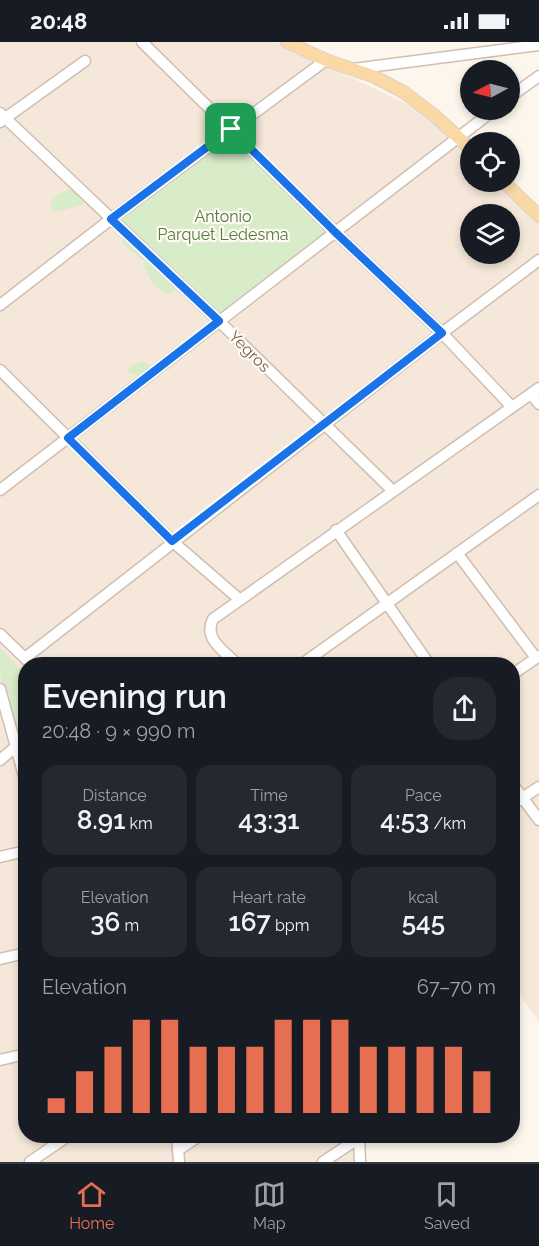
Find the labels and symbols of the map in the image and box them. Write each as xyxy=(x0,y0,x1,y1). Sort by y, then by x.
north arrow xyxy=(460,60,520,120)
pin xyxy=(205,103,256,154)
park label: Antonio Parquet Ledesma xyxy=(157,207,289,244)
street label: Yegros xyxy=(225,327,275,376)

